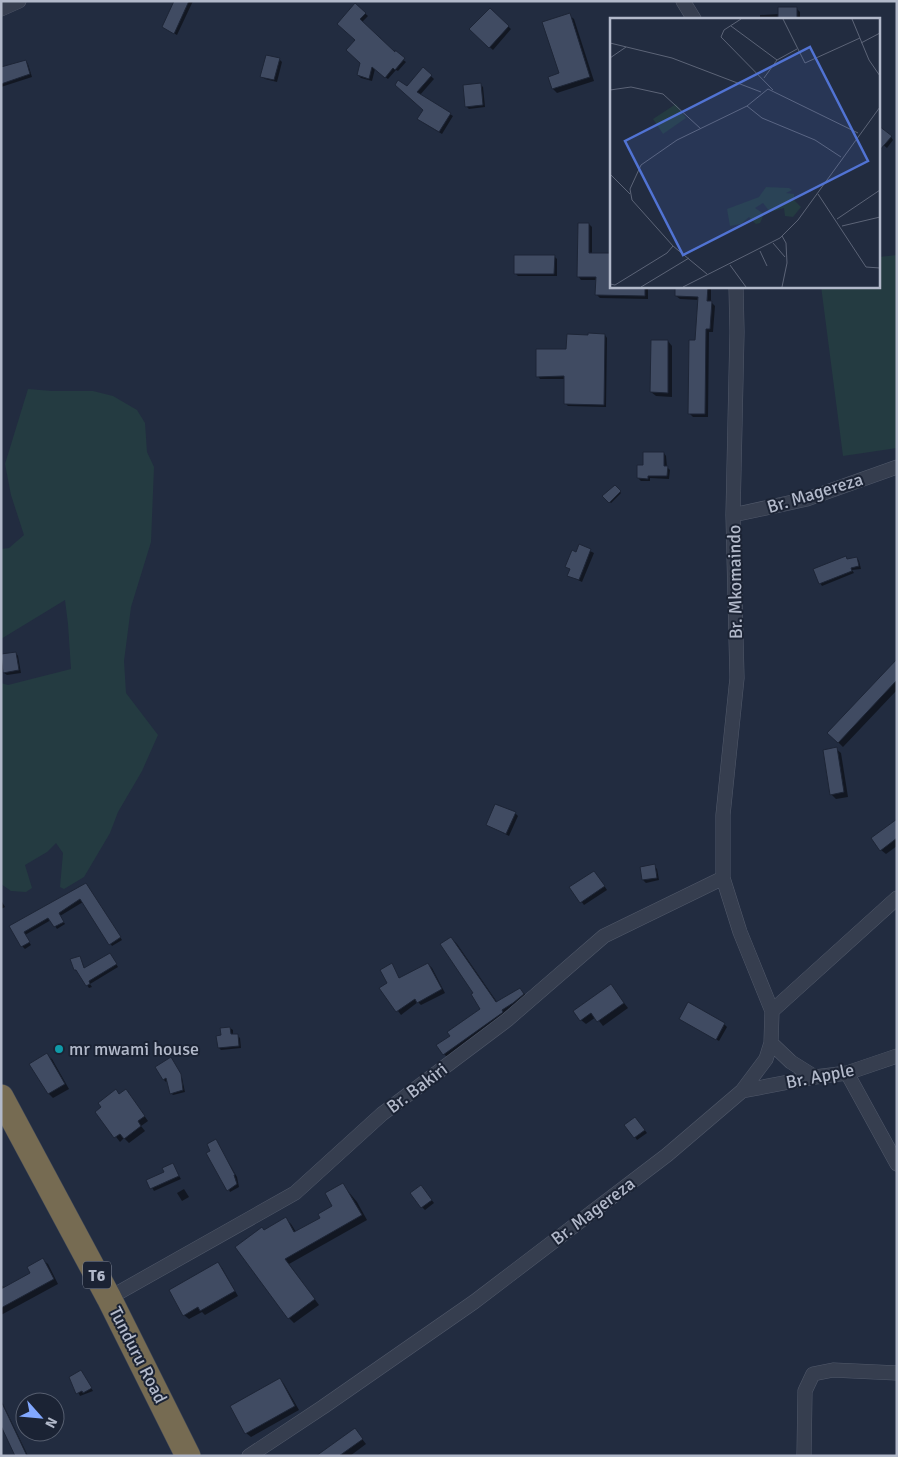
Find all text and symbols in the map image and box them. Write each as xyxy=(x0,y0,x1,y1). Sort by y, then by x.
inset map xyxy=(610,18,880,288)
street label: Br. Magereza xyxy=(764,468,866,518)
street label: Br. Mkomaindo xyxy=(723,525,747,639)
place label: mr mwami house xyxy=(69,1038,199,1060)
marker: mr mwami house xyxy=(53,1043,65,1055)
street label: Br. Bakiri xyxy=(382,1058,452,1118)
street label: Br. Apple xyxy=(784,1059,856,1093)
street label: Br. Magereza xyxy=(547,1172,639,1250)
road number: T6 xyxy=(83,1262,111,1288)
street label: Tunduru Road xyxy=(104,1303,172,1407)
north arrow xyxy=(15,1392,65,1442)
text: N xyxy=(41,1414,61,1431)

